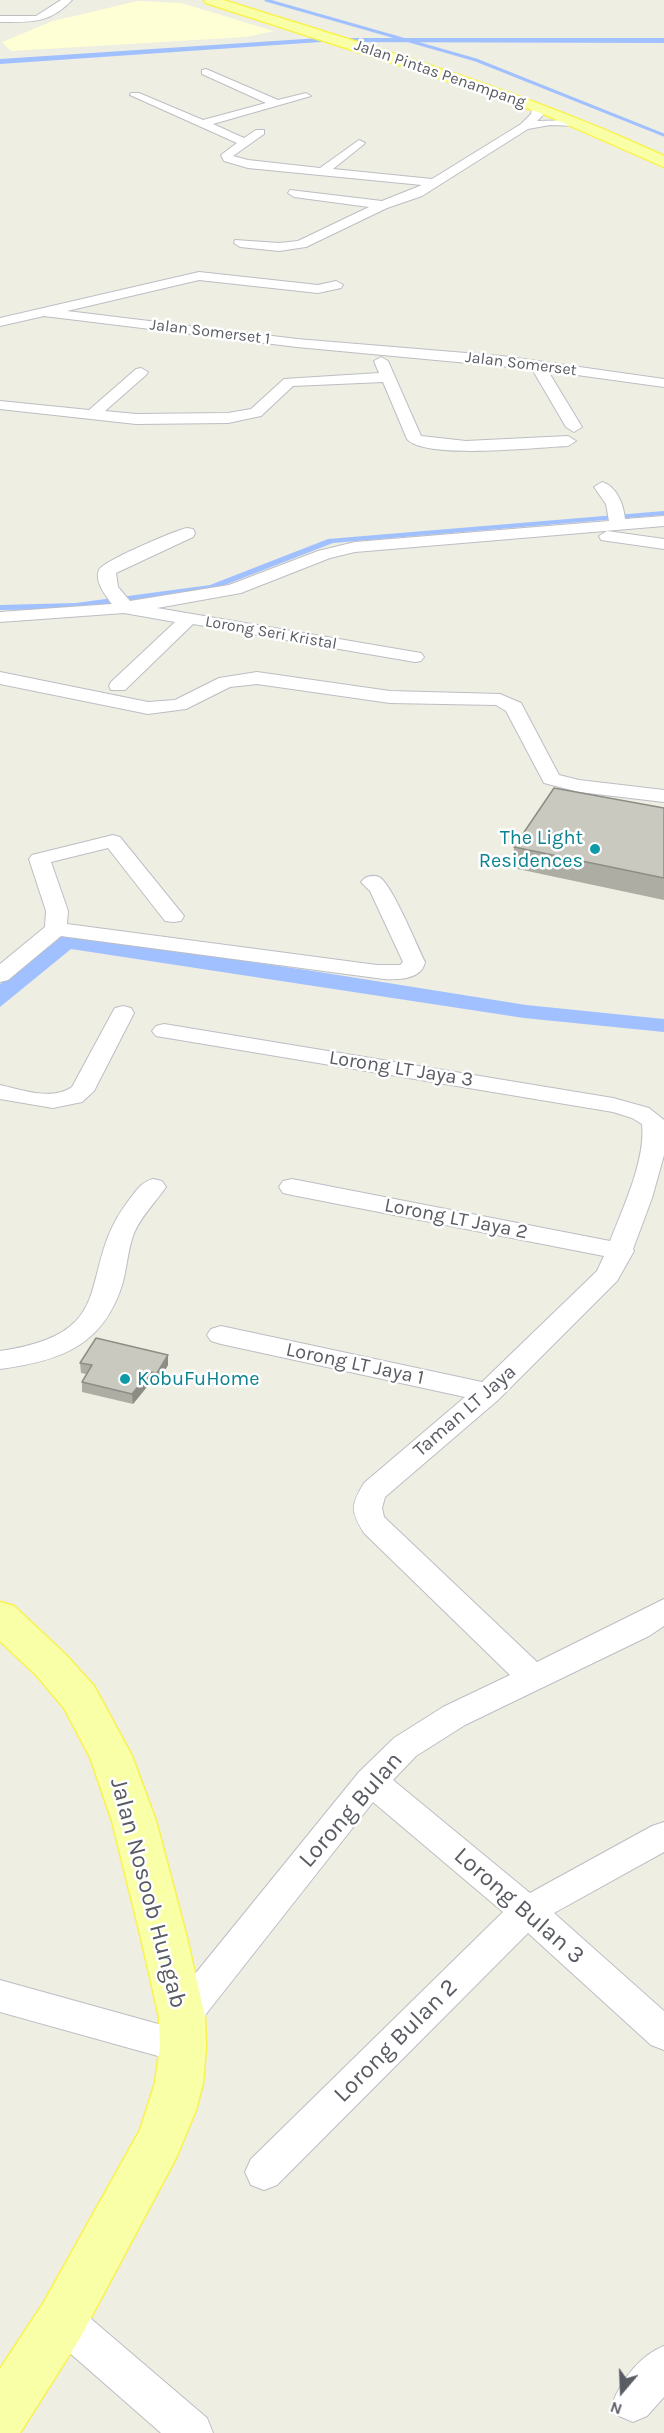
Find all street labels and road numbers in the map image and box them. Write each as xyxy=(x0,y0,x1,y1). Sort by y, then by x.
street label: Jalan Pintas Penampang xyxy=(352,36,528,112)
street label: Jalan Somerset 1 xyxy=(149,315,271,349)
street label: Jalan Somerset xyxy=(464,348,578,380)
street label: Lorong Seri Kristal xyxy=(204,612,338,654)
street label: Lorong LT Jaya 3 xyxy=(327,1046,475,1092)
street label: Lorong LT Jaya 2 xyxy=(382,1193,530,1245)
street label: Lorong LT Jaya 1 xyxy=(284,1338,426,1390)
street label: Taman LT Jaya xyxy=(409,1360,521,1462)
street label: Lorong Bulan xyxy=(293,1746,409,1874)
street label: Jalan Nosoob Hungab xyxy=(103,1775,193,2011)
street label: Lorong Bulan 3 xyxy=(448,1841,590,1971)
street label: Lorong Bulan 2 xyxy=(328,1973,464,2109)

